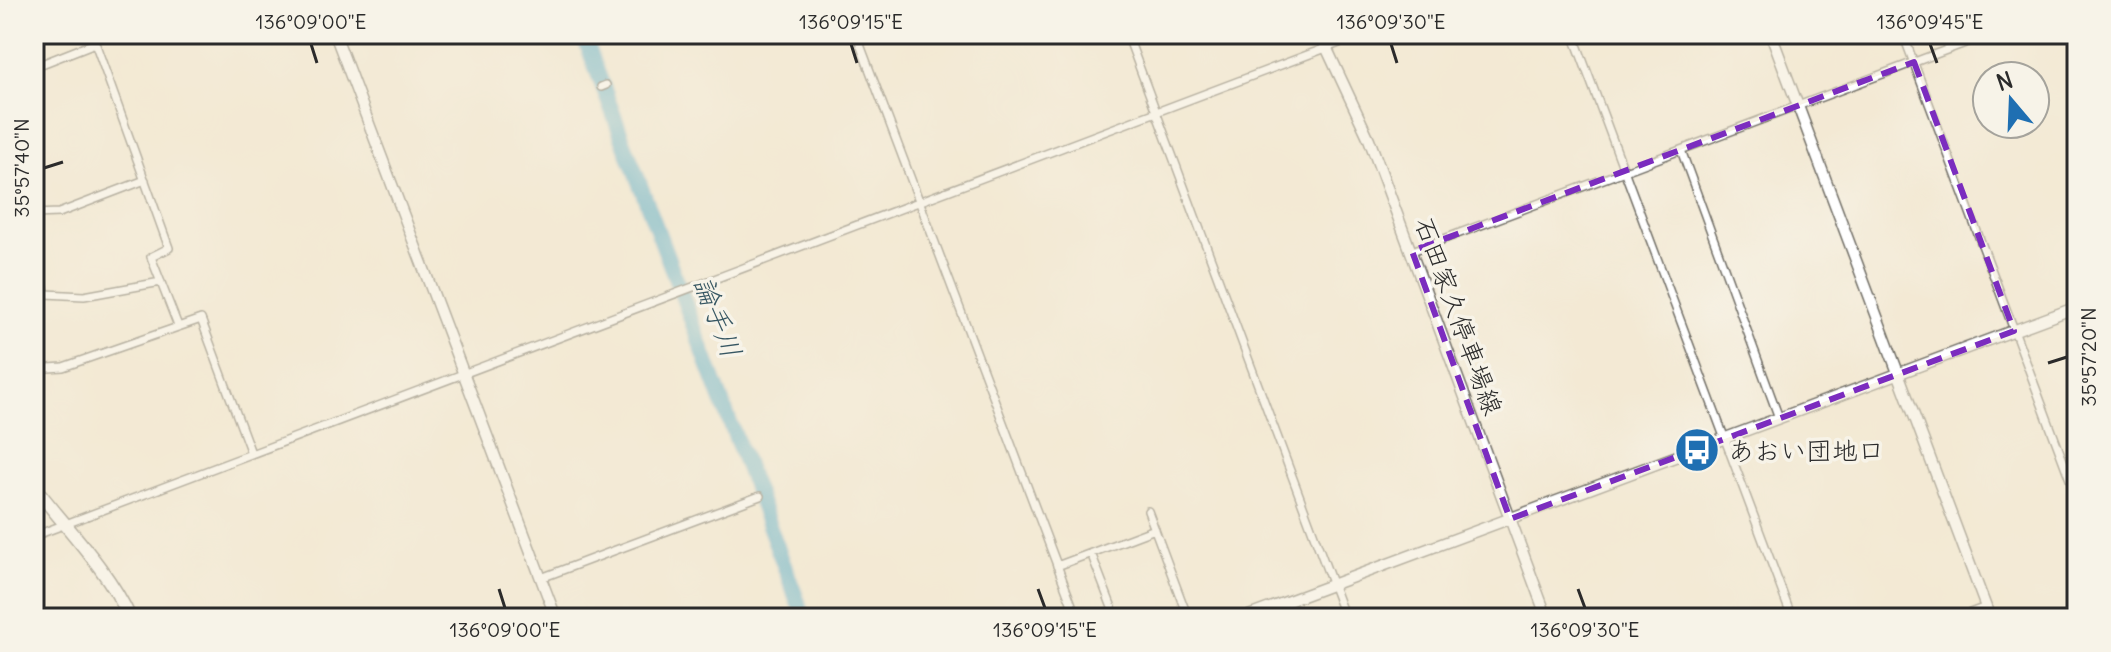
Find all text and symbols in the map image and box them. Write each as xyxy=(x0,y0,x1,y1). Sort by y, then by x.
text: 136°09'00"E xyxy=(256,9,366,34)
text: 136°09'15"E xyxy=(799,9,903,34)
text: 136°09'30"E xyxy=(1336,9,1446,34)
text: 136°09'45"E xyxy=(1876,9,1984,34)
north arrow xyxy=(1971,60,2051,140)
text: N xyxy=(1993,65,2016,97)
text: 35°57'40"N xyxy=(9,118,34,218)
street label: 石田家久停車場線 xyxy=(1408,213,1510,419)
water label: 論手川 xyxy=(686,271,750,363)
text: 35°57'20"N xyxy=(2076,307,2101,407)
bus stop icon: あおい団地口 xyxy=(1673,426,1721,474)
place label: あおい団地口 xyxy=(1728,434,1884,467)
text: 136°09'00"E xyxy=(450,617,560,642)
text: 136°09'15"E xyxy=(993,617,1097,642)
text: 136°09'30"E xyxy=(1530,617,1640,642)

